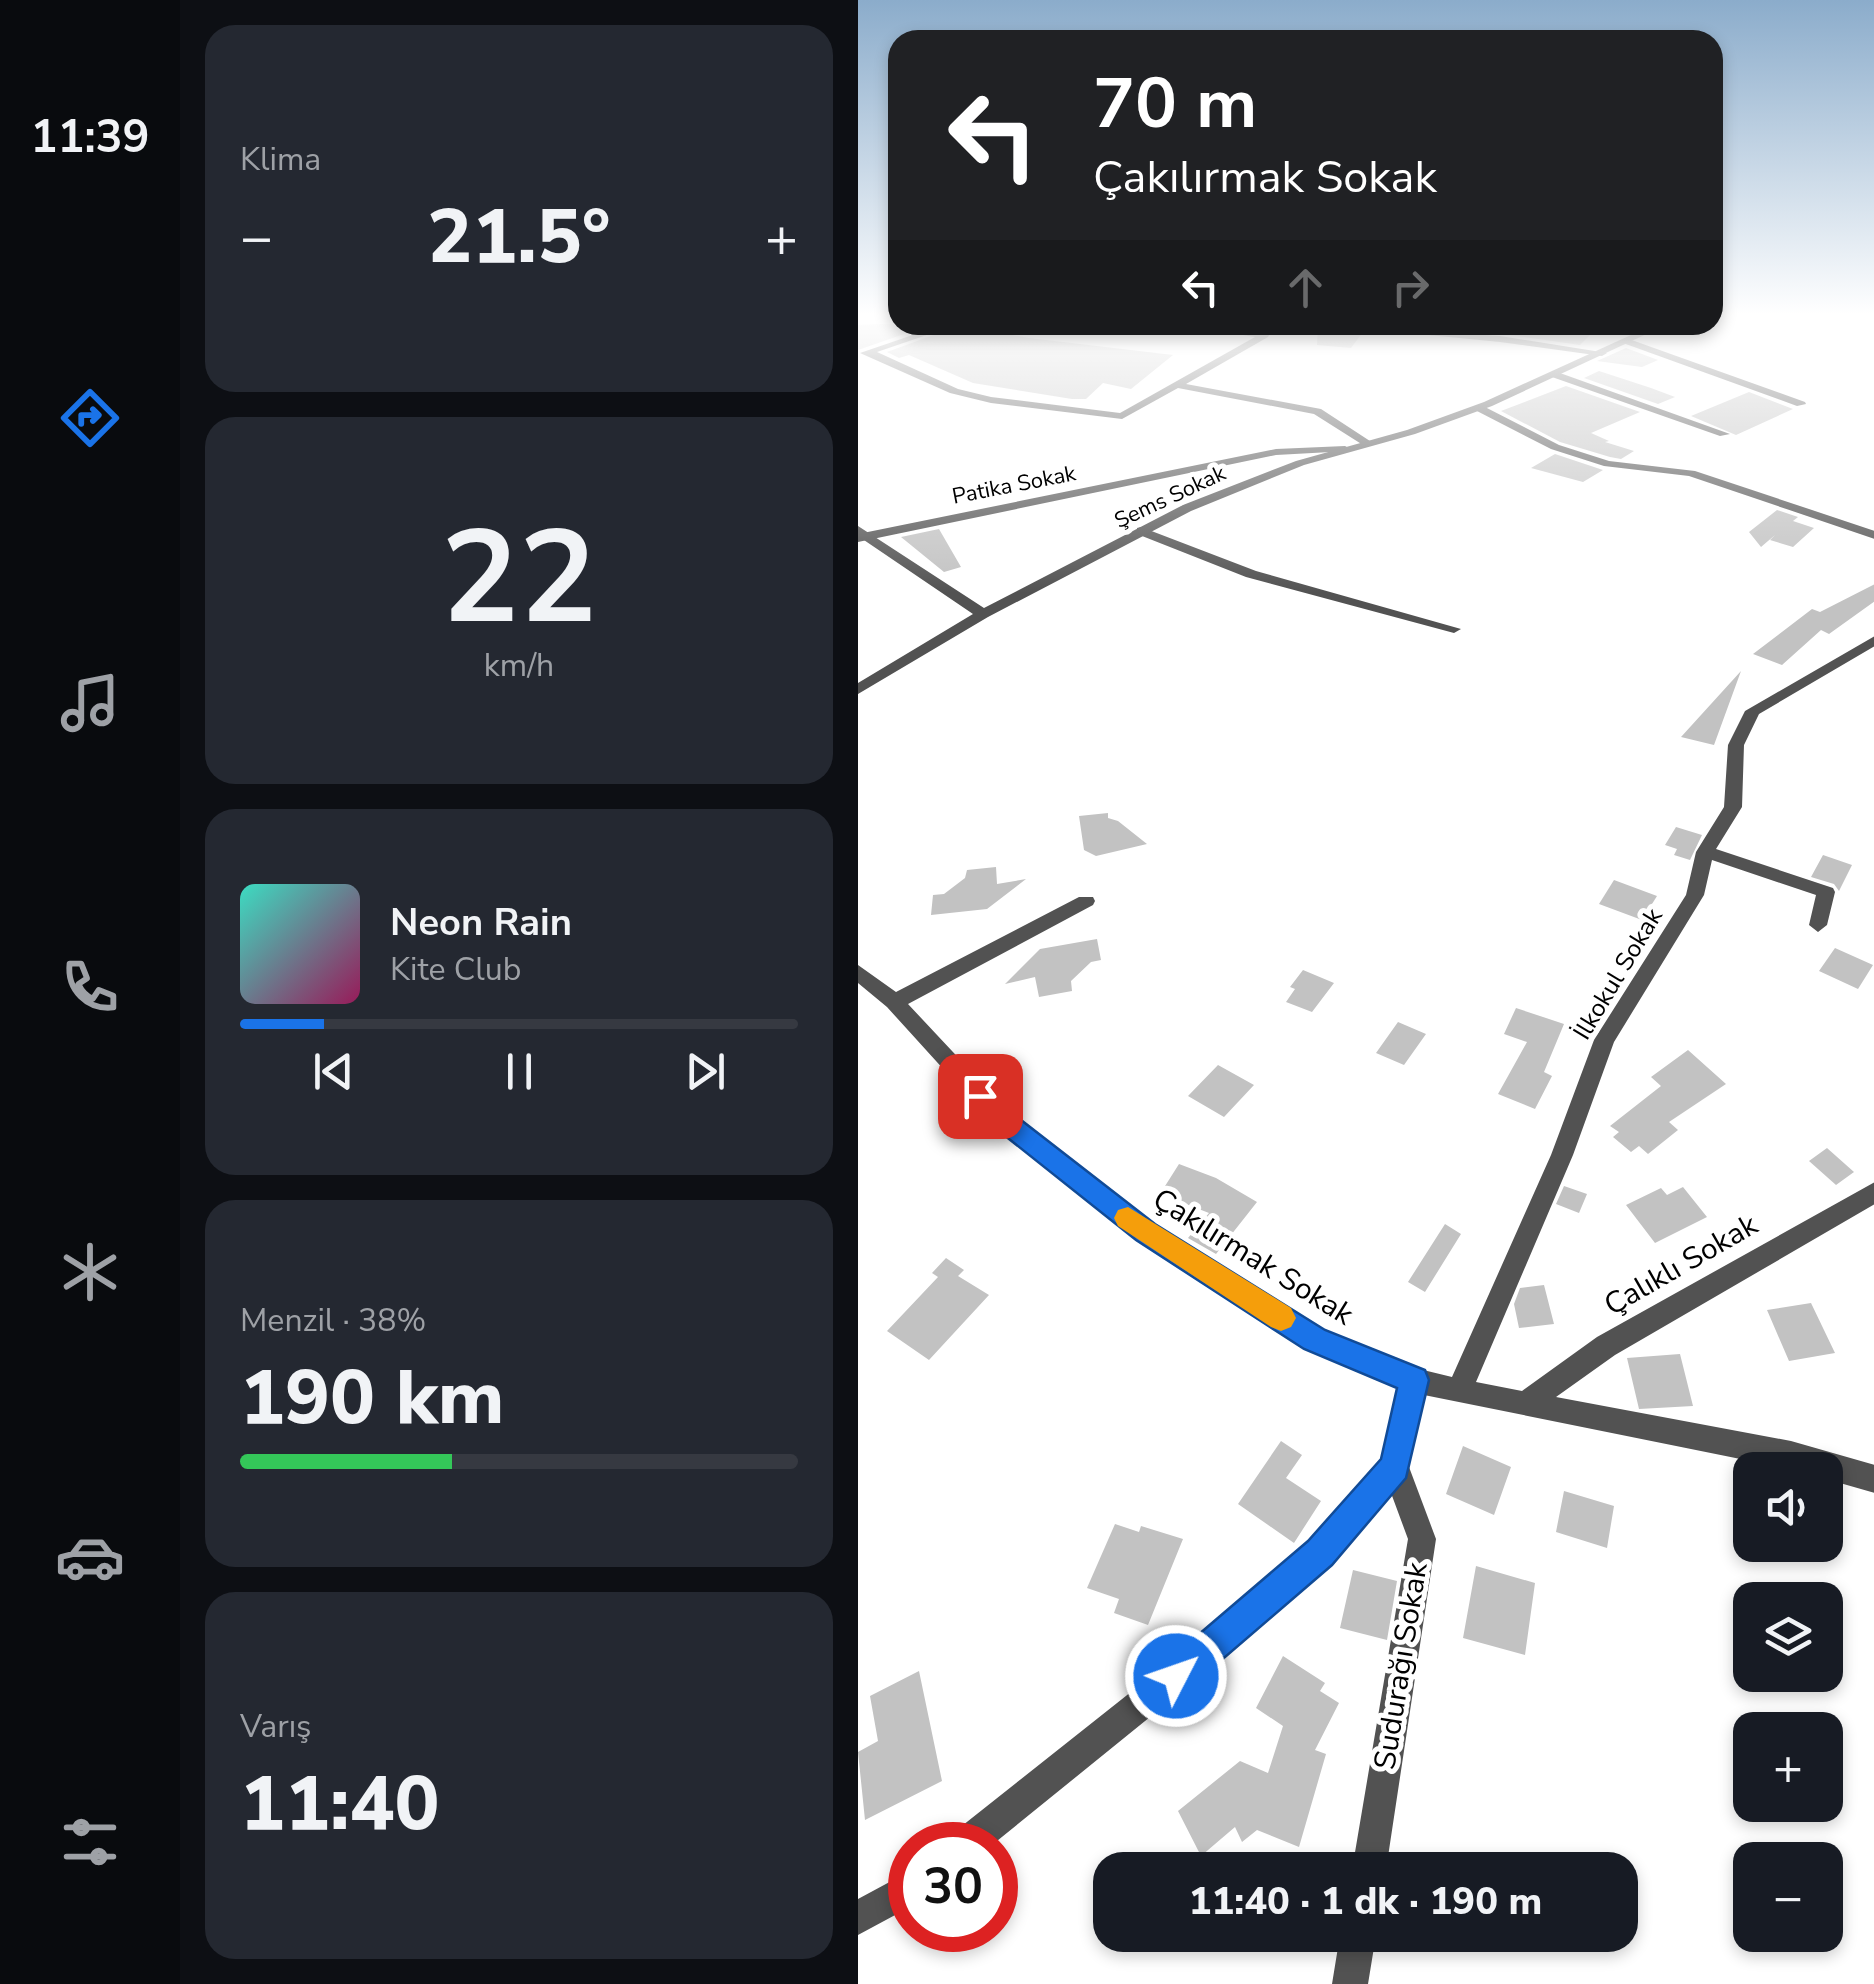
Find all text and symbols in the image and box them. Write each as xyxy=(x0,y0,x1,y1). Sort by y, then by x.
text: 70 m xyxy=(1093,56,1257,152)
icon: left xyxy=(928,70,1058,200)
text: 11:39 xyxy=(30,107,150,168)
text: Klima xyxy=(240,138,321,181)
text: Çakılırmak Sokak xyxy=(1093,147,1437,208)
text: 21.5° xyxy=(427,186,611,288)
text: − xyxy=(240,200,273,275)
text: + xyxy=(765,200,798,275)
icon: left xyxy=(1173,260,1228,315)
icon: ahead xyxy=(1278,260,1333,315)
icon: right xyxy=(1383,260,1438,315)
icon: directions xyxy=(55,383,125,453)
street label: Patika Sokak xyxy=(950,458,1079,512)
street label: Şems Sokak xyxy=(1109,458,1231,536)
text: 22 xyxy=(441,490,597,667)
text: km/h xyxy=(484,644,554,687)
icon: music xyxy=(55,668,125,738)
text: Neon Rain xyxy=(390,897,572,948)
street label: İlkokul Sokak xyxy=(1565,902,1671,1046)
text: Kite Club xyxy=(390,948,521,991)
icon: phone xyxy=(55,952,125,1022)
icon: previous xyxy=(306,1044,361,1099)
icon: pause xyxy=(492,1044,547,1099)
icon: next xyxy=(678,1044,733,1099)
pin xyxy=(938,1054,1023,1139)
icon: arrive xyxy=(953,1069,1008,1124)
street label: Çakılırmak Sokak xyxy=(1145,1179,1362,1336)
street label: Çalıklı Sokak xyxy=(1597,1204,1766,1325)
icon: climate xyxy=(55,1237,125,1307)
text: Menzil · 38% xyxy=(240,1299,426,1342)
text: 190 km xyxy=(240,1347,504,1449)
map controls xyxy=(1733,1452,1843,1952)
button: sound xyxy=(1733,1452,1843,1562)
icon: car xyxy=(55,1522,125,1592)
street label: Sudurağı Sokak xyxy=(1364,1558,1438,1773)
button: layers xyxy=(1733,1582,1843,1692)
position arrow xyxy=(1124,1624,1228,1728)
text: Varış xyxy=(240,1705,311,1748)
button: + xyxy=(1733,1712,1843,1822)
text: 11:40 xyxy=(240,1753,440,1855)
icon: filters xyxy=(55,1807,125,1877)
speed limit sign: 30 xyxy=(888,1822,1018,1952)
button: − xyxy=(1733,1842,1843,1952)
text: 11:40 · 1 dk · 190 m xyxy=(1189,1876,1542,1927)

